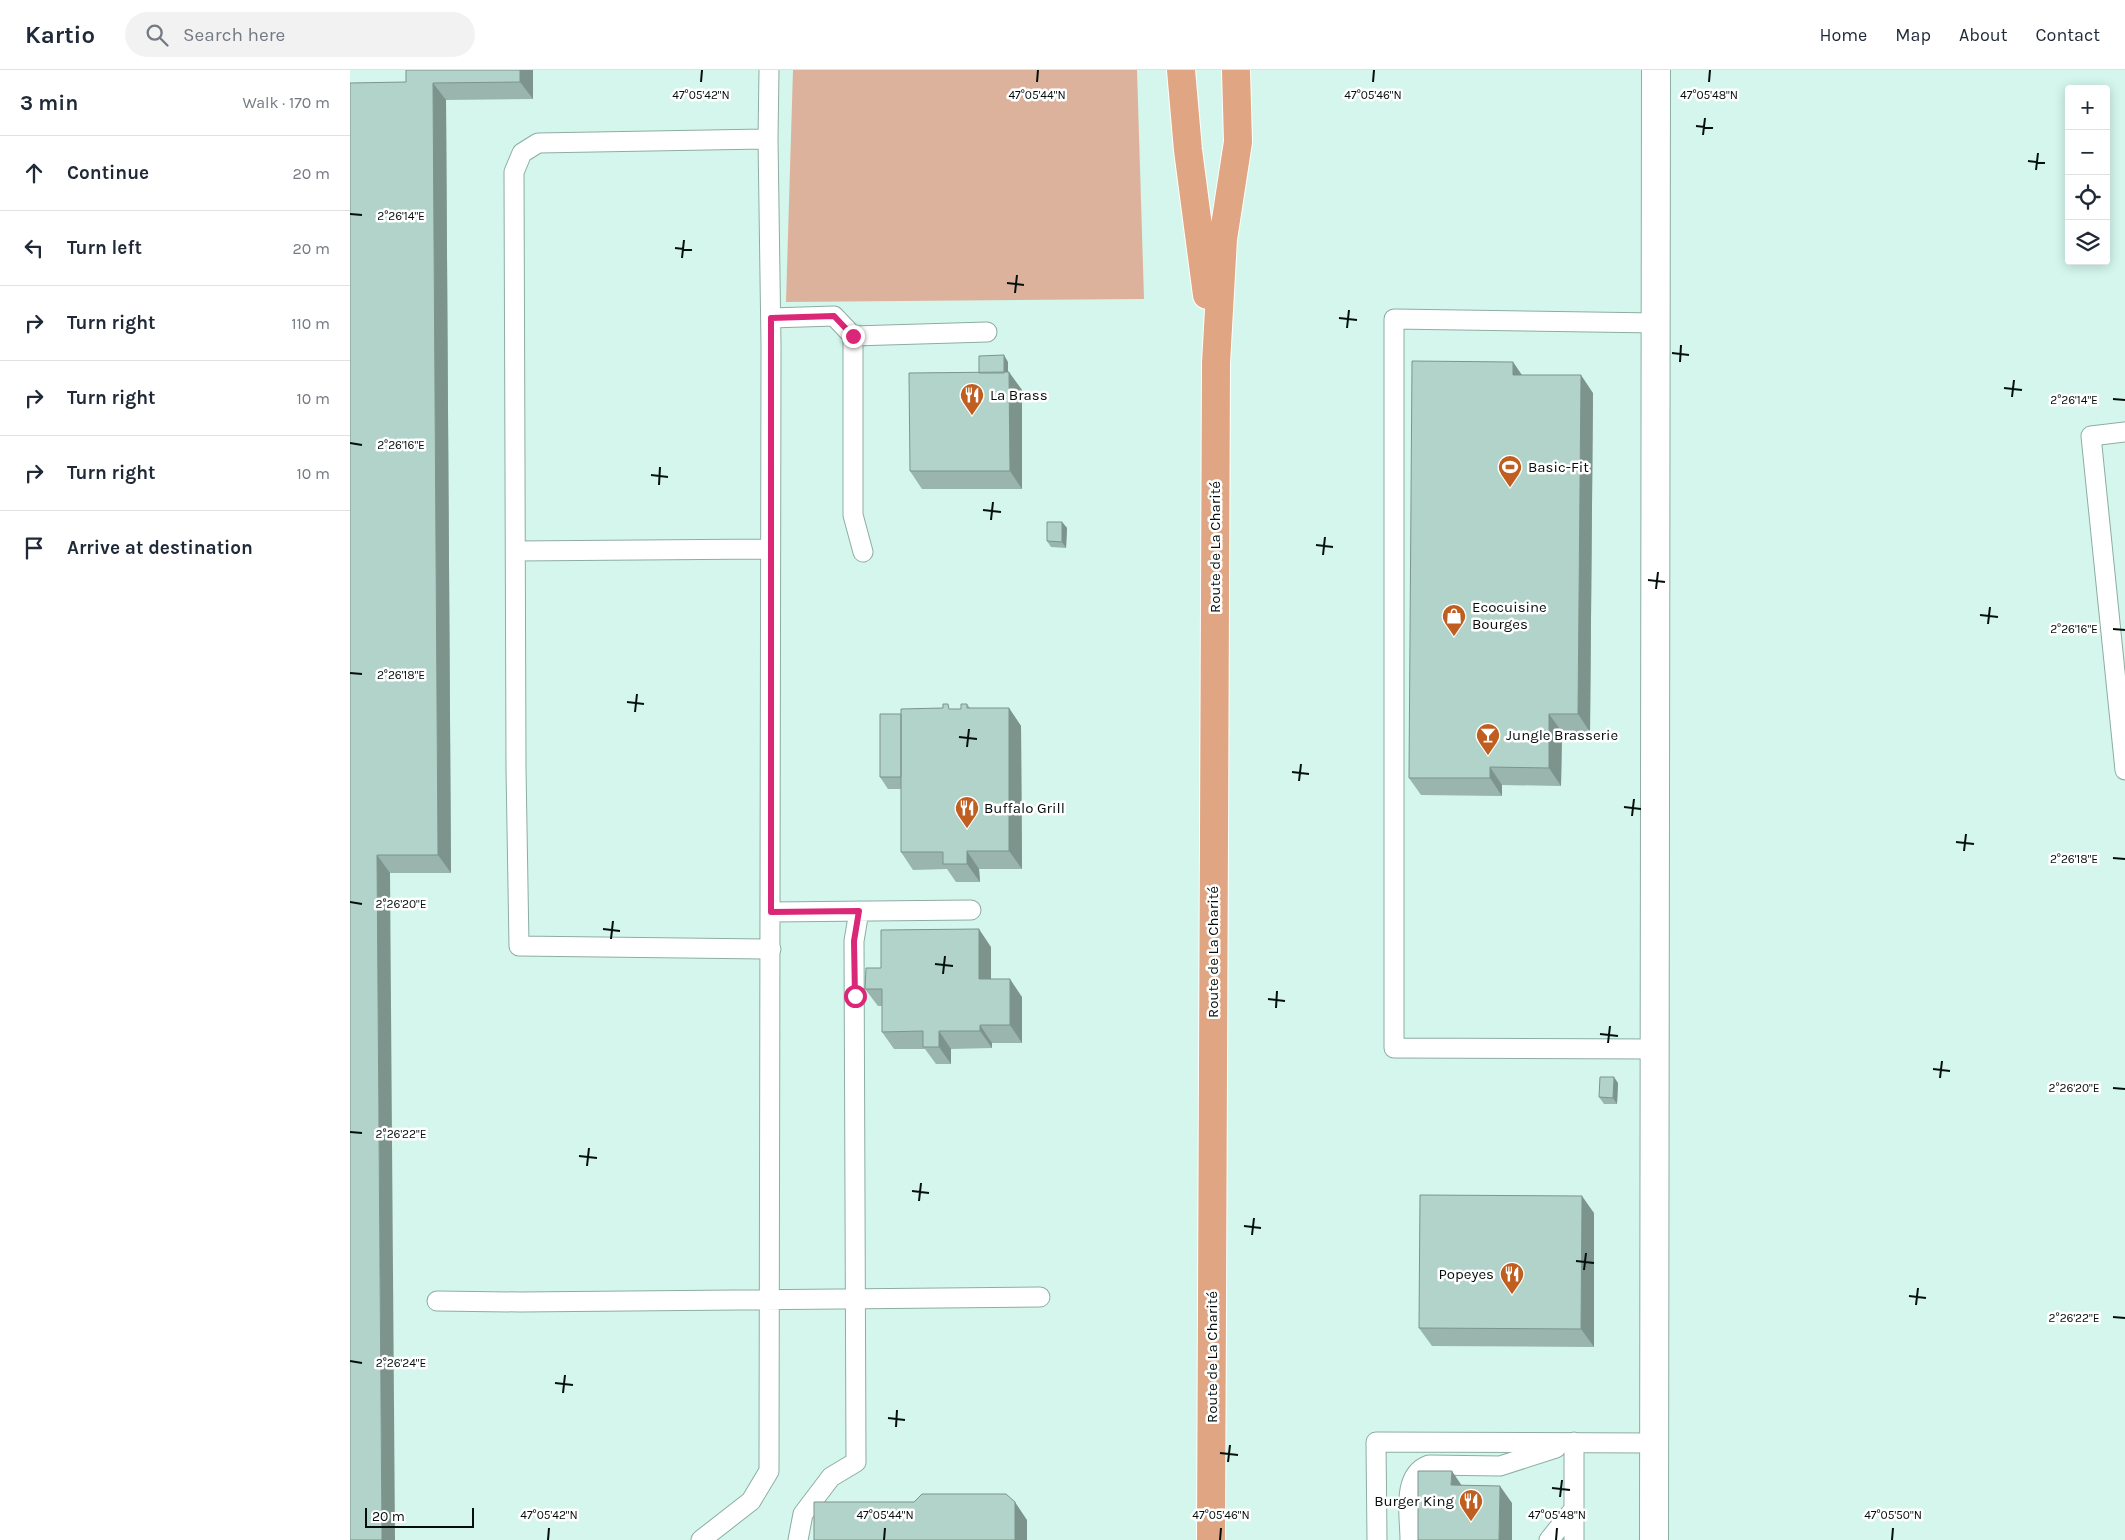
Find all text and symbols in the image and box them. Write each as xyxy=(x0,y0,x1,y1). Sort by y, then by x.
search box xyxy=(125,12,475,57)
text: Kartio xyxy=(25,21,95,49)
icon: search xyxy=(143,21,171,49)
text: Search here xyxy=(183,24,285,46)
text: Home xyxy=(1819,24,1867,46)
text: Map xyxy=(1895,24,1931,46)
text: About xyxy=(1959,24,2008,46)
text: Contact xyxy=(2036,24,2100,46)
map controls xyxy=(2065,85,2110,265)
button: + xyxy=(2065,85,2110,130)
text: 47°05'42"N xyxy=(672,88,730,102)
text: 47°05'44"N xyxy=(1008,88,1066,102)
text: 47°05'46"N xyxy=(1344,88,1402,102)
text: 47°05'48"N xyxy=(1680,88,1738,102)
text: 3 min xyxy=(20,91,78,115)
text: Walk · 170 m xyxy=(242,93,330,112)
button: − xyxy=(2065,130,2110,175)
icon: ahead xyxy=(20,159,48,187)
text: Continue xyxy=(67,162,149,184)
text: 20 m xyxy=(292,164,330,183)
button: locate xyxy=(2065,175,2110,220)
text: 2°26'14"E xyxy=(377,209,425,223)
button: layers xyxy=(2065,220,2110,265)
icon: left xyxy=(20,234,48,262)
text: Turn left xyxy=(67,237,142,259)
text: 20 m xyxy=(292,239,330,258)
icon: right xyxy=(20,309,48,337)
text: Turn right xyxy=(67,312,156,334)
text: 110 m xyxy=(291,314,330,333)
route end xyxy=(842,325,865,348)
restaurant icon: La Brass xyxy=(959,382,985,416)
icon: right xyxy=(20,384,48,412)
place label: La Brass xyxy=(990,386,1048,404)
text: Turn right xyxy=(67,387,156,409)
text: 10 m xyxy=(296,389,330,408)
text: 2°26'14"E xyxy=(2050,393,2098,407)
text: 2°26'16"E xyxy=(377,438,425,452)
sports icon: Basic-Fit xyxy=(1497,454,1523,488)
place label: Basic-Fit xyxy=(1528,458,1589,476)
icon: right xyxy=(20,459,48,487)
text: Turn right xyxy=(67,462,156,484)
text: 10 m xyxy=(296,464,330,483)
street label: Route de La Charité xyxy=(1206,481,1224,613)
icon: arrive xyxy=(20,534,48,562)
text: Arrive at destination xyxy=(67,537,253,559)
place label: Ecocuisine Bourges xyxy=(1472,598,1547,633)
shop icon: Ecocuisine Bourges xyxy=(1441,603,1467,637)
text: 2°26'16"E xyxy=(2050,622,2098,636)
text: 2°26'18"E xyxy=(377,668,425,682)
bar icon: Jungle Brasserie xyxy=(1475,722,1501,756)
place label: Jungle Brasserie xyxy=(1506,726,1618,744)
restaurant icon: Buffalo Grill xyxy=(954,795,980,829)
place label: Buffalo Grill xyxy=(984,799,1065,817)
text: 2°26'18"E xyxy=(2050,852,2098,866)
street label: Route de La Charité xyxy=(1204,886,1222,1018)
text: 2°26'20"E xyxy=(376,897,426,911)
route start xyxy=(844,985,867,1008)
text: 2°26'20"E xyxy=(2049,1081,2099,1095)
text: 2°26'22"E xyxy=(376,1127,426,1141)
restaurant icon: Popeyes xyxy=(1499,1261,1525,1295)
place label: Popeyes xyxy=(1438,1265,1494,1283)
street label: Route de La Charité xyxy=(1203,1291,1221,1423)
text: 2°26'22"E xyxy=(2049,1311,2099,1325)
text: 2°26'24"E xyxy=(376,1356,426,1370)
restaurant icon: Burger King xyxy=(1458,1488,1484,1522)
place label: Burger King xyxy=(1374,1492,1455,1510)
scale bar xyxy=(365,1505,474,1528)
text: 20 m xyxy=(372,1508,405,1525)
text: 47°05'42"N xyxy=(520,1508,578,1522)
text: 47°05'44"N xyxy=(856,1508,914,1522)
text: 47°05'46"N xyxy=(1192,1508,1250,1522)
text: 47°05'48"N xyxy=(1528,1508,1586,1522)
text: 47°05'50"N xyxy=(1864,1508,1922,1522)

